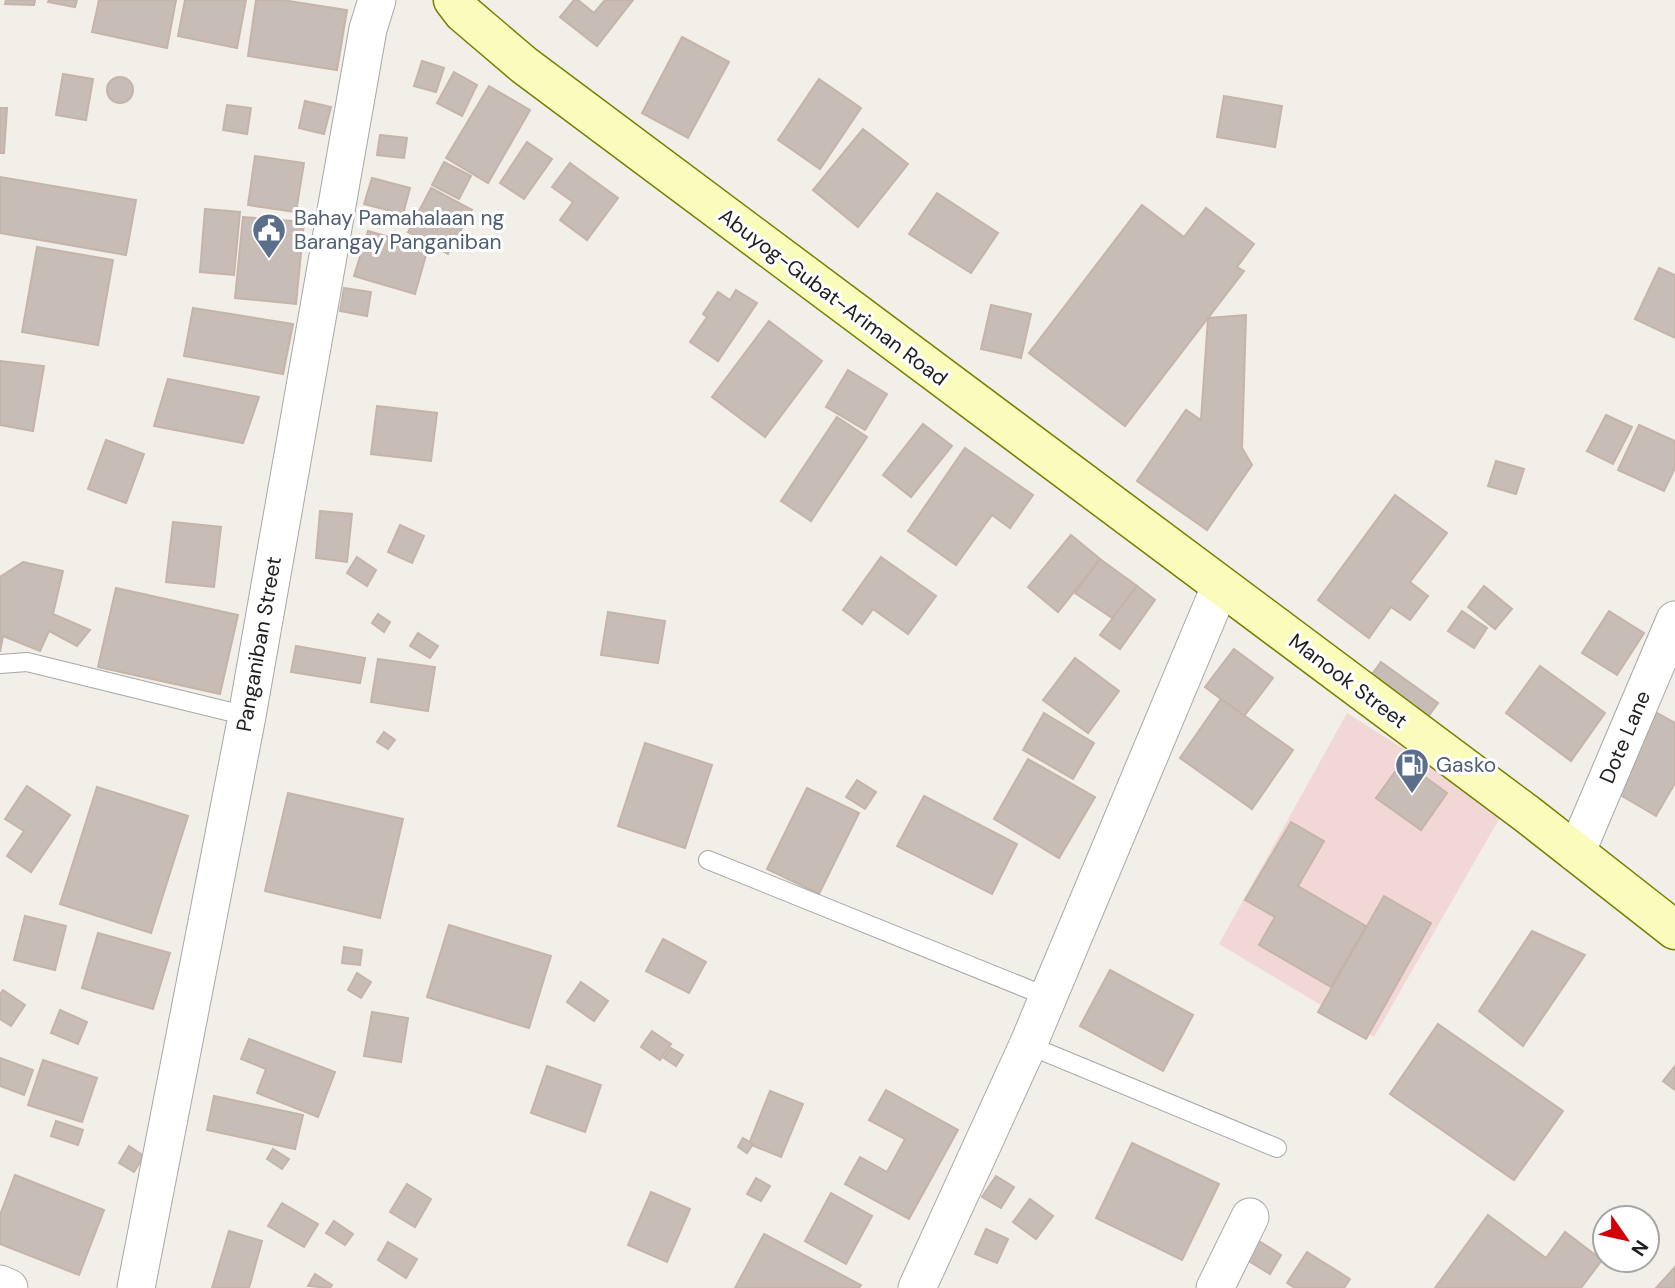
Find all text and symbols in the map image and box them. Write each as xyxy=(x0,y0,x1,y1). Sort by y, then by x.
street label: Abuyog-Gubat-Ariman Road xyxy=(713,202,953,392)
place label: Bahay Pamahalaan ng Barangay Panganiban xyxy=(294,204,505,256)
public building icon: Bahay Pamahalaan ng Barangay Panganiban xyxy=(250,211,288,260)
street label: Panganiban Street xyxy=(230,554,288,734)
street label: Manook Street xyxy=(1283,627,1413,735)
street label: Dote Lane xyxy=(1593,686,1657,788)
fuel station icon: Gasko xyxy=(1393,746,1431,795)
place label: Gasko xyxy=(1436,751,1496,779)
north arrow xyxy=(1591,1204,1661,1274)
text: N xyxy=(1625,1235,1654,1261)

